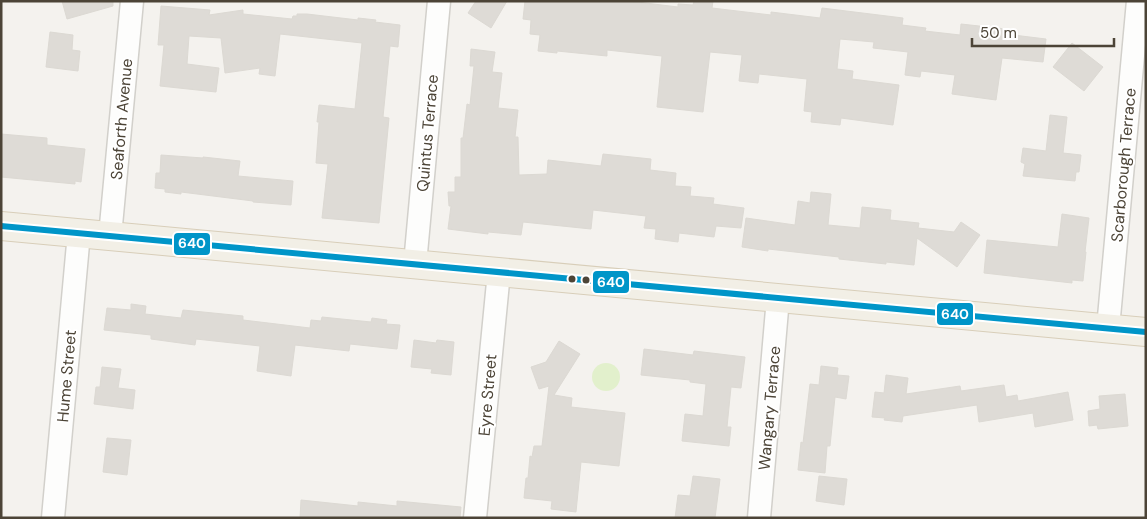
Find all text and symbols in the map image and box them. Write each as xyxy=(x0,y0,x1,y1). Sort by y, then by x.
scale bar xyxy=(972,15,1114,47)
text: 50 m xyxy=(980,23,1017,43)
street label: Seaforth Avenue xyxy=(106,58,137,181)
street label: Quintus Terrace xyxy=(412,73,443,193)
street label: Scarborough Terrace xyxy=(1106,87,1141,243)
line badge: 640 xyxy=(173,232,211,256)
text: 640 xyxy=(178,234,206,252)
line badge: 640 xyxy=(592,270,630,294)
text: 640 xyxy=(597,273,625,291)
unlabelled marker xyxy=(567,274,577,284)
unlabelled marker xyxy=(581,275,591,285)
line badge: 640 xyxy=(936,302,974,326)
text: 640 xyxy=(941,305,969,323)
street label: Hume Street xyxy=(52,329,81,423)
street label: Wangary Terrace xyxy=(754,345,785,471)
street label: Eyre Street xyxy=(473,353,502,437)

